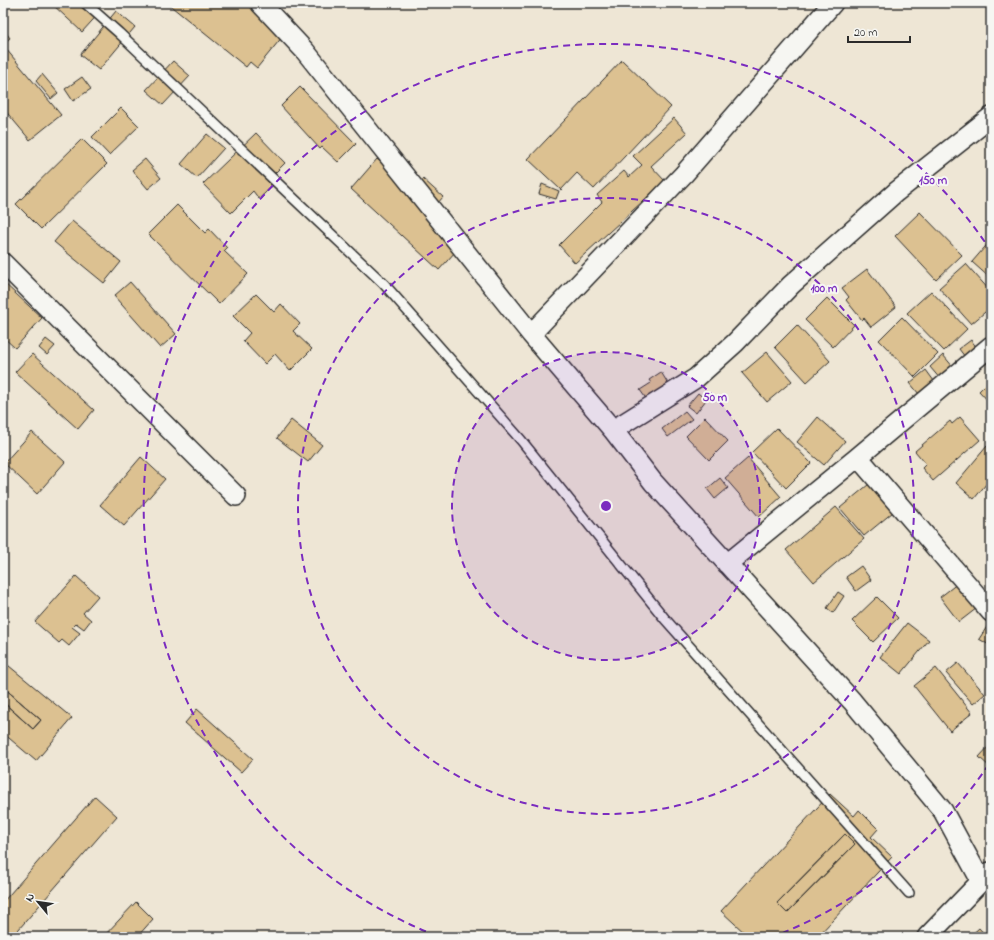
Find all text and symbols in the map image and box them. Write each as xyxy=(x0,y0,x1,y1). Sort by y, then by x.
scale bar xyxy=(848,18,910,44)
text: 20 m xyxy=(854,24,877,42)
text: 150 m xyxy=(919,172,948,190)
text: 100 m xyxy=(811,280,838,298)
text: 50 m xyxy=(703,389,728,407)
centre of rings xyxy=(599,499,613,513)
north arrow xyxy=(18,882,58,922)
text: N xyxy=(21,891,39,905)

